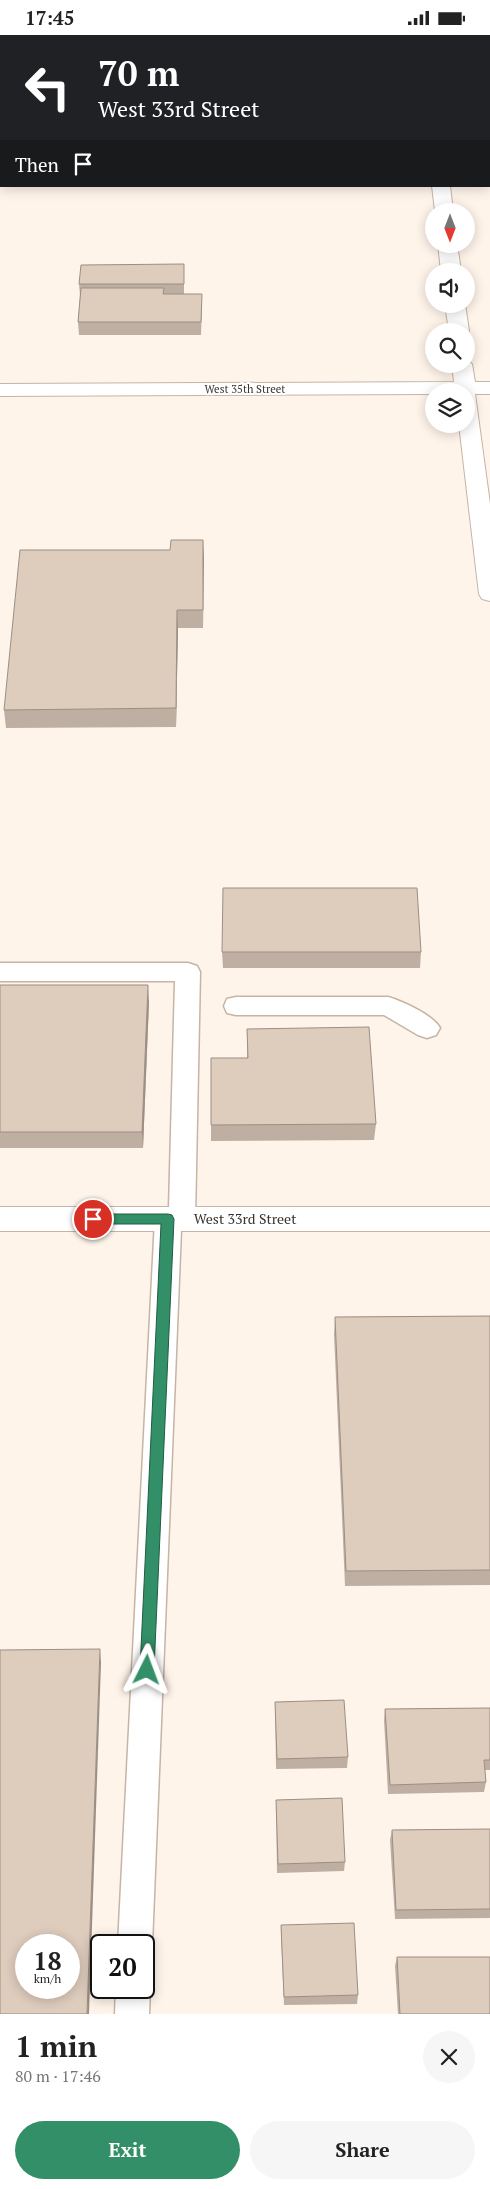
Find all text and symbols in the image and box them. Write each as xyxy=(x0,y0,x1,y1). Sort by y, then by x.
text: 17:45 xyxy=(25,5,74,30)
text: 70 m xyxy=(98,50,179,96)
icon: left xyxy=(15,55,80,120)
text: West 33rd Street xyxy=(98,94,259,123)
icon: arrive xyxy=(69,150,97,178)
text: Then xyxy=(15,152,59,177)
north arrow xyxy=(425,203,475,253)
map controls xyxy=(425,203,475,433)
button: sound xyxy=(425,263,475,313)
button: search xyxy=(425,323,475,373)
street label: West 35th Street xyxy=(205,382,285,396)
button: layers xyxy=(425,383,475,433)
pin xyxy=(72,1198,114,1240)
icon: arrive xyxy=(79,1205,107,1233)
street label: West 33rd Street xyxy=(194,1209,297,1228)
position arrow xyxy=(120,1643,172,1695)
speed limit sign: 20 xyxy=(90,1934,155,1999)
text: 18 xyxy=(33,1944,62,1977)
text: km/h xyxy=(34,1971,61,1986)
text: 1 min xyxy=(15,2026,97,2066)
button: close xyxy=(423,2031,475,2083)
text: 80 m · 17:46 xyxy=(15,2065,101,2087)
button: Exit xyxy=(15,2121,240,2179)
button: Share xyxy=(250,2121,475,2179)

